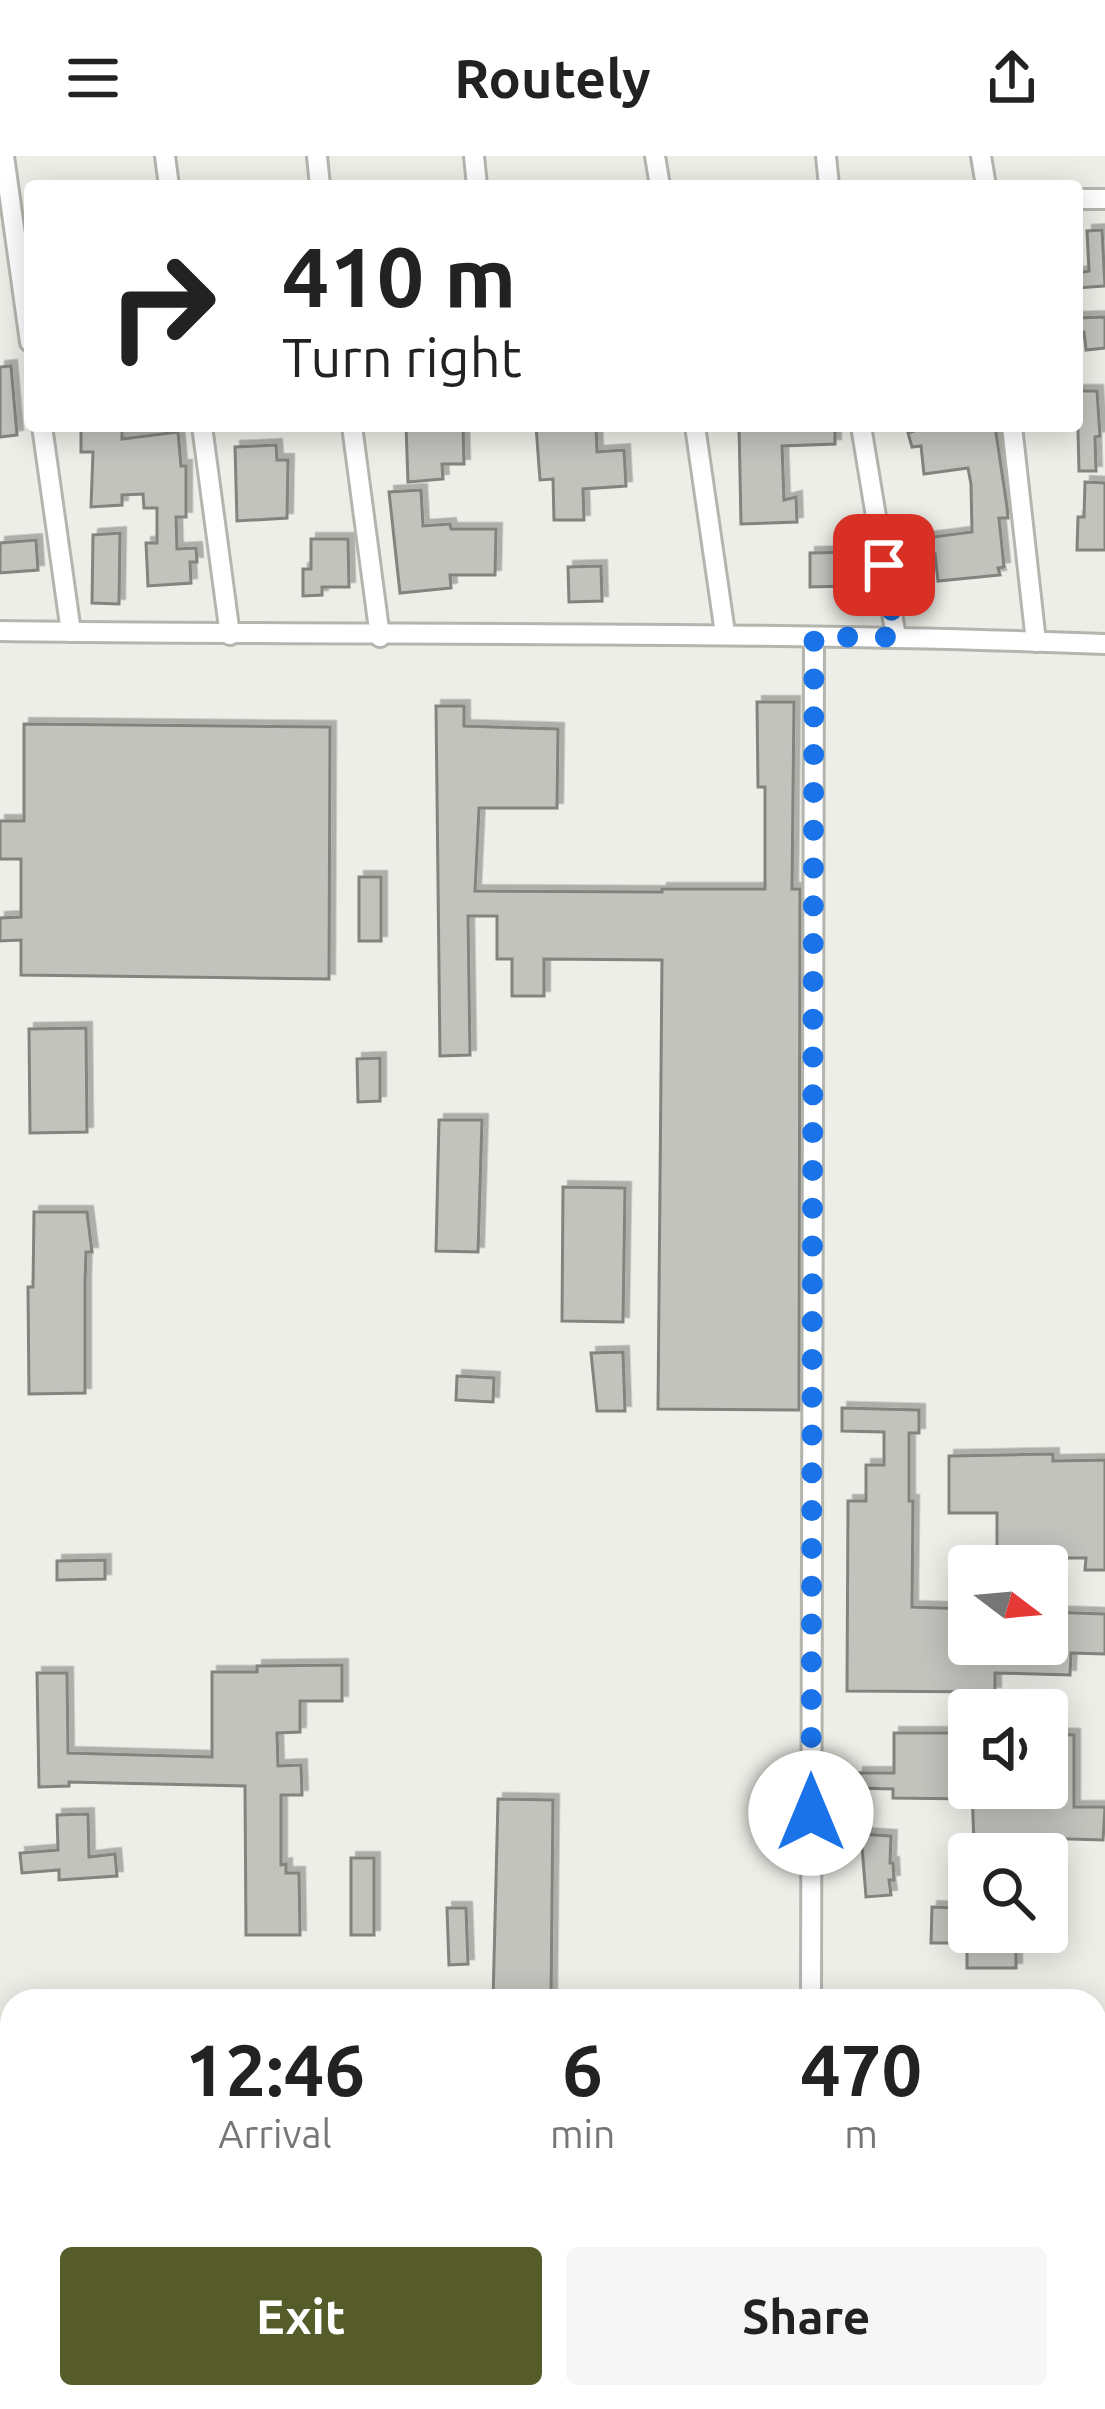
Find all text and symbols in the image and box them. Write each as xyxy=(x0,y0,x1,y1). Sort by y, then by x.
icon: menu xyxy=(60,45,126,111)
icon: share xyxy=(979,45,1045,111)
text: Routely xyxy=(454,48,651,108)
icon: right xyxy=(84,228,240,384)
text: 410 m xyxy=(282,229,516,323)
text: Turn right xyxy=(282,327,522,387)
pin xyxy=(833,514,935,616)
icon: arrive xyxy=(851,532,917,598)
north arrow xyxy=(948,1545,1068,1665)
map controls xyxy=(948,1545,1068,1953)
button: sound xyxy=(948,1689,1068,1809)
position arrow xyxy=(748,1750,874,1876)
button: search xyxy=(948,1833,1068,1953)
text: 12:46 xyxy=(185,2029,365,2110)
text: 6 xyxy=(562,2029,603,2110)
text: 470 xyxy=(800,2029,922,2110)
text: Arrival xyxy=(218,2112,332,2155)
text: min xyxy=(550,2112,615,2155)
text: m xyxy=(844,2112,878,2155)
button: Exit xyxy=(60,2247,542,2385)
button: Share xyxy=(566,2247,1047,2385)

